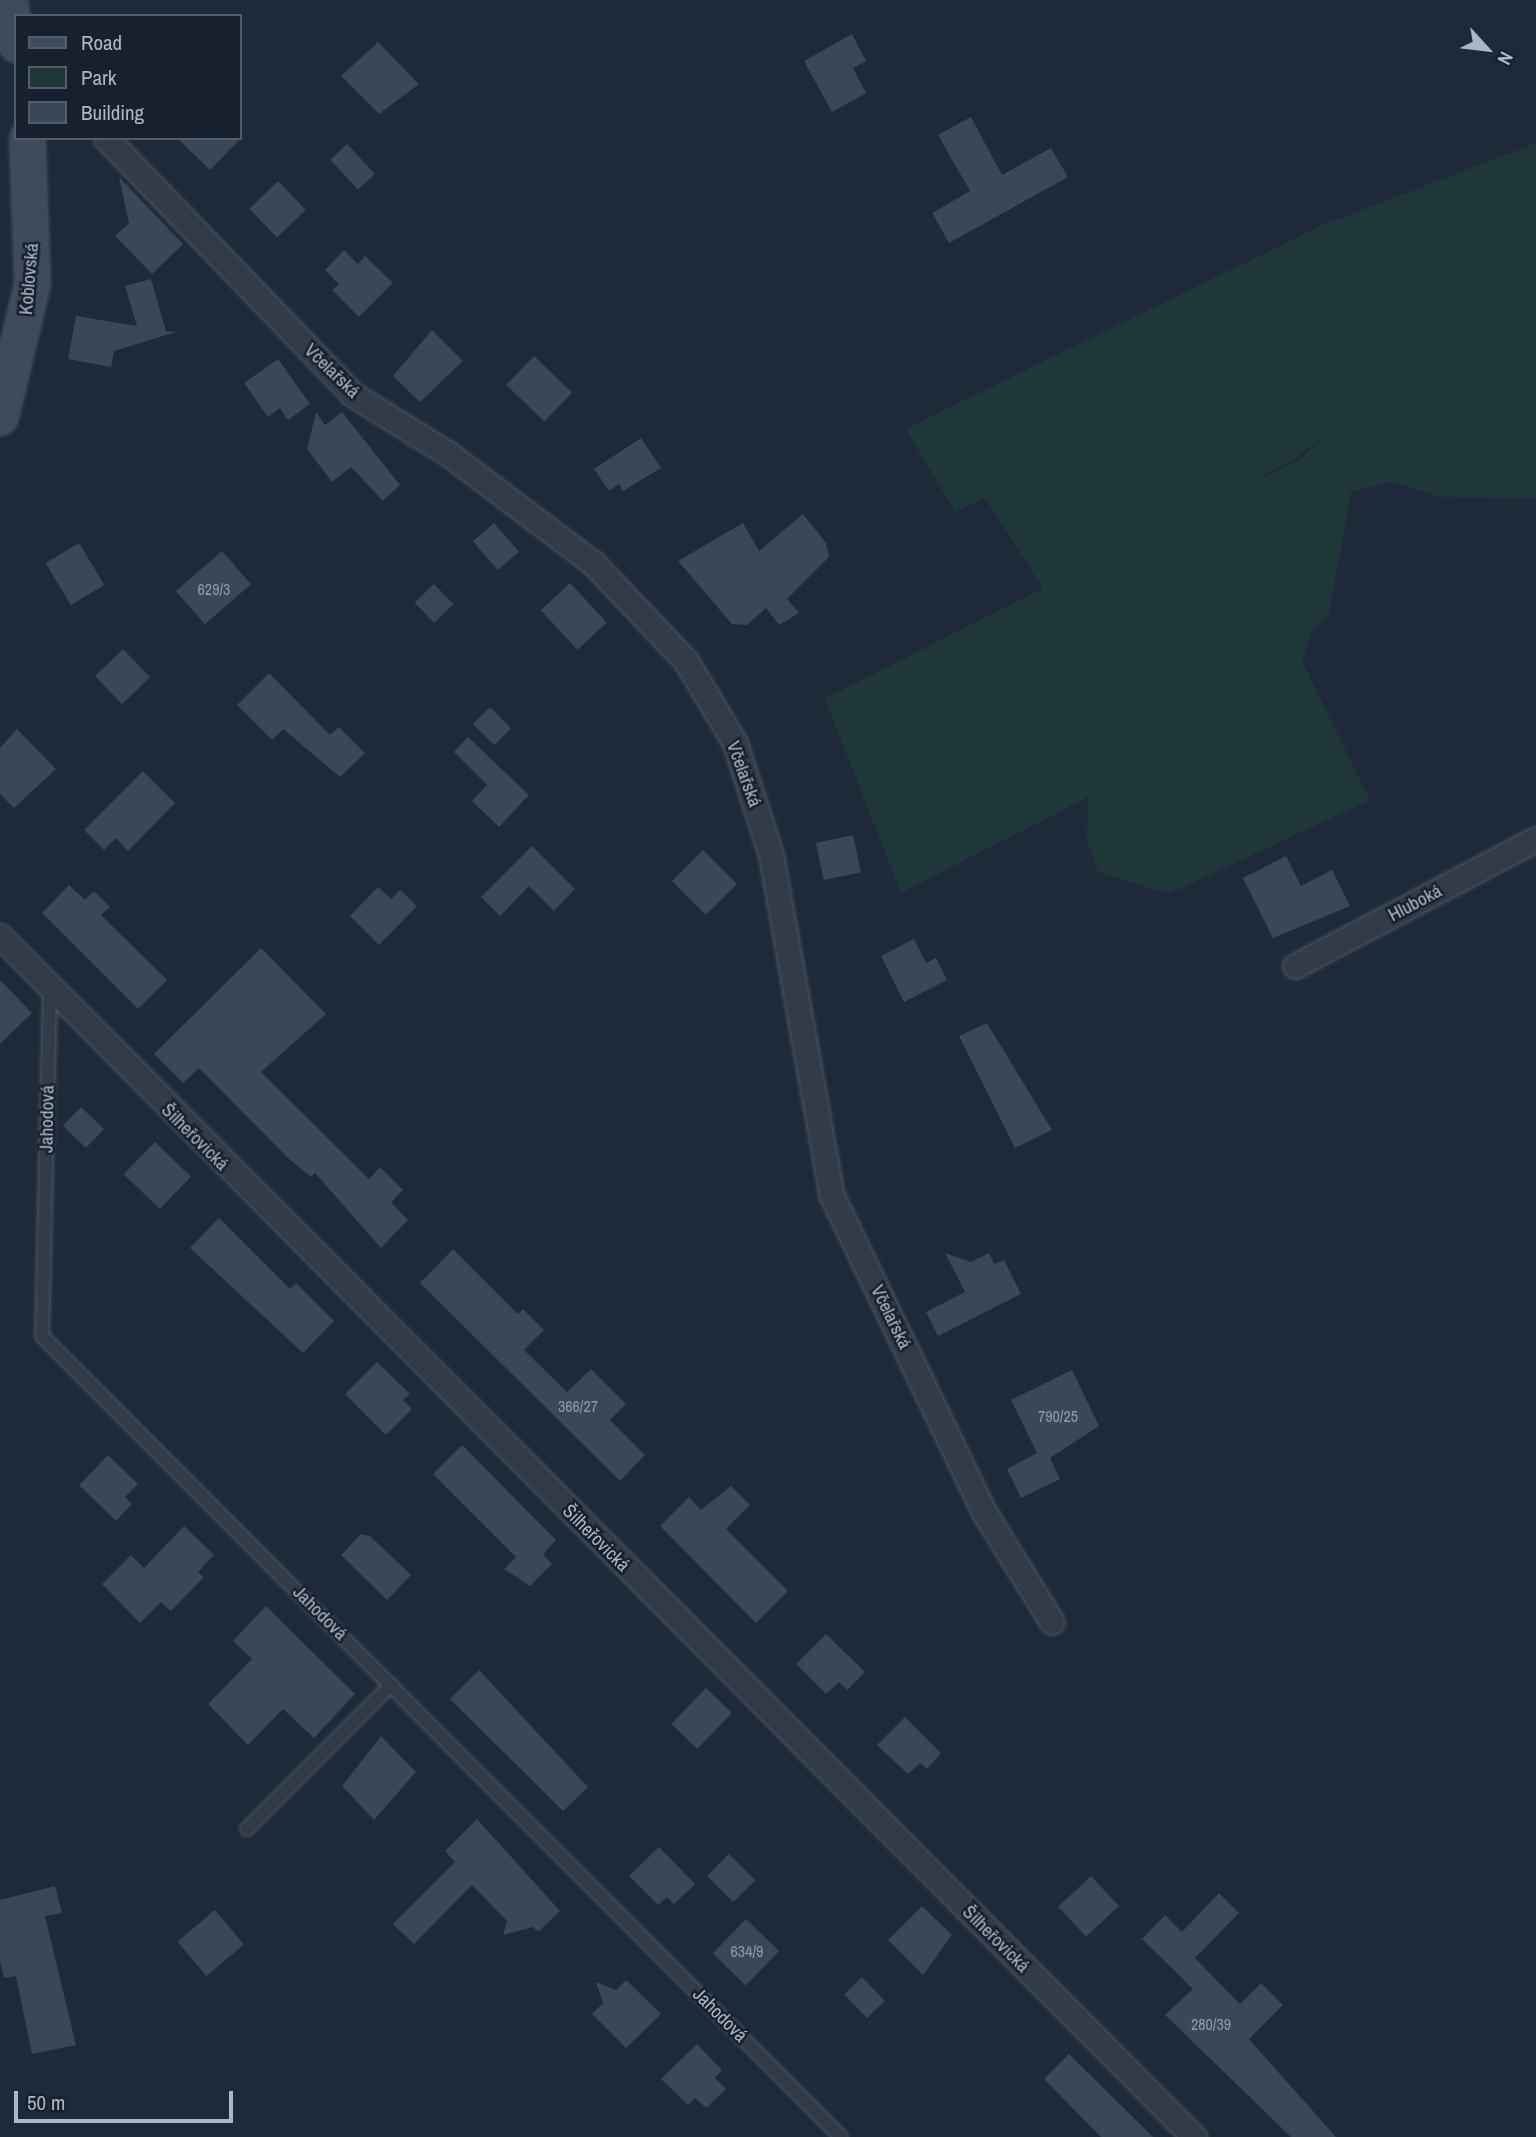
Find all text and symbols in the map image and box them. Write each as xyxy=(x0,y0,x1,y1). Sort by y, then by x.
legend xyxy=(14,14,242,140)
north arrow xyxy=(1452,14,1522,84)
text: Road xyxy=(81,28,122,57)
text: N xyxy=(1492,48,1520,69)
text: Park xyxy=(81,63,116,92)
text: Building xyxy=(81,98,144,127)
street label: Koblovská xyxy=(15,242,43,316)
street label: Včelařská xyxy=(299,339,365,403)
house number: 629/3 xyxy=(198,579,230,599)
street label: Včelařská xyxy=(722,738,766,810)
street label: Hluboká xyxy=(1384,880,1446,926)
street label: Jahodová xyxy=(35,1085,59,1153)
street label: Šilheřovická xyxy=(157,1099,233,1175)
street label: Včelařská xyxy=(866,1281,916,1353)
house number: 366/27 xyxy=(558,1396,598,1416)
house number: 790/25 xyxy=(1038,1406,1078,1426)
street label: Šilheřovická xyxy=(558,1500,634,1576)
street label: Jahodová xyxy=(288,1581,352,1645)
street label: Šilheřovická xyxy=(958,1901,1034,1977)
house number: 634/9 xyxy=(731,1941,763,1961)
street label: Jahodová xyxy=(688,1983,752,2047)
house number: 280/39 xyxy=(1191,2014,1231,2034)
scale bar xyxy=(18,2078,236,2122)
text: 50 m xyxy=(27,2088,65,2117)

